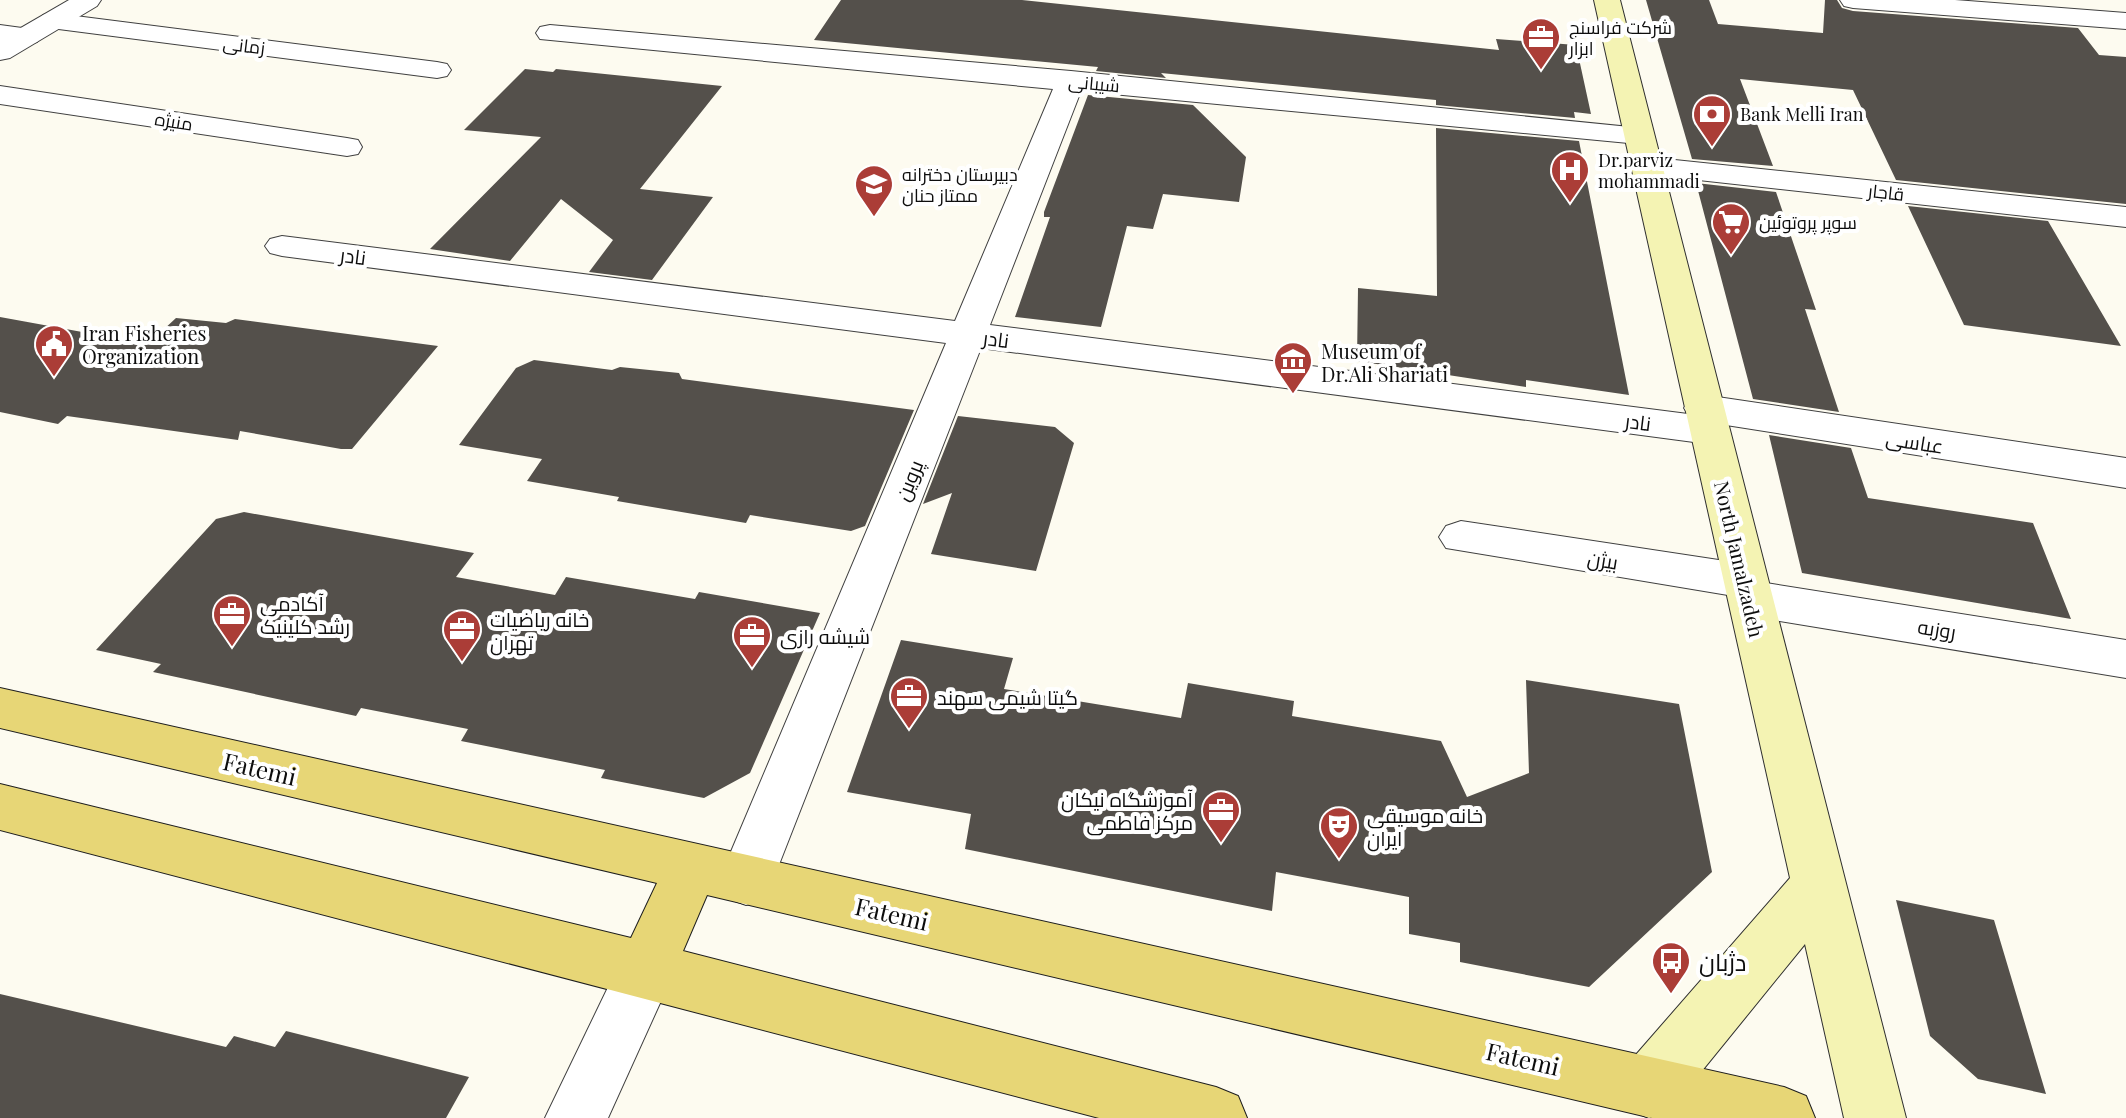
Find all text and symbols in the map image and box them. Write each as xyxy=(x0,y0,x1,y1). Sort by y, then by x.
place label: شرکت فراسنج ابزار xyxy=(1568,15,1672,60)
office icon: شرکت فراسنج ابزار xyxy=(1520,16,1562,71)
street label: زمانی xyxy=(222,31,266,59)
street label: شیبانی xyxy=(1067,69,1121,97)
bank icon: Bank Melli Iran xyxy=(1691,93,1733,148)
place label: Bank Melli Iran xyxy=(1740,102,1864,126)
street label: منیژه xyxy=(153,106,195,136)
place label: Dr.parviz mohammadi xyxy=(1598,148,1700,193)
hospital icon: Dr.parviz mohammadi xyxy=(1549,149,1591,204)
place label: دبیرستان دخترانه ممتاز حنان xyxy=(902,162,1018,207)
school or university icon: دبیرستان دخترانه ممتاز حنان xyxy=(853,163,895,218)
street label: قاجار xyxy=(1866,178,1905,206)
supermarket icon: سوپر پروتوئین xyxy=(1710,201,1752,256)
place label: سوپر پروتوئین xyxy=(1759,210,1857,235)
street label: نادر xyxy=(337,240,368,270)
place label: Iran Fisheries Organization xyxy=(82,319,206,369)
public building icon: Iran Fisheries Organization xyxy=(33,323,75,378)
street label: نادر xyxy=(980,323,1011,353)
place label: Museum of Dr.Ali Shariati xyxy=(1321,337,1448,387)
museum icon: Museum of Dr.Ali Shariati xyxy=(1272,340,1314,395)
street label: نادر xyxy=(1622,406,1653,436)
street label: عباسی xyxy=(1884,423,1946,460)
street label: پروین xyxy=(888,455,929,505)
street label: North Jamalzadeh xyxy=(1709,478,1771,640)
street label: بیژن xyxy=(1586,543,1620,576)
place label: آکادمی رشد کلینیک xyxy=(260,589,350,639)
office icon: آکادمی رشد کلینیک xyxy=(211,593,253,648)
place label: خانه ریاضیات تهران xyxy=(490,605,589,656)
office icon: خانه ریاضیات تهران xyxy=(441,608,483,663)
street label: روزبه xyxy=(1916,612,1958,644)
office icon: شیشه رازی xyxy=(731,614,773,669)
place label: شیشه رازی xyxy=(780,622,870,650)
office icon: گیتا شیمی سهند xyxy=(888,675,930,730)
place label: گیتا شیمی سهند xyxy=(937,683,1078,711)
street label: Fatemi xyxy=(220,744,300,792)
place label: آموزشگاه نیکان مرکز فاطمی xyxy=(1061,785,1194,836)
office icon: آموزشگاه نیکان مرکز فاطمی xyxy=(1200,789,1242,844)
place label: خانه موسیقی ایران xyxy=(1367,801,1483,852)
theatre icon: خانه موسیقی ایران xyxy=(1318,805,1360,860)
street label: Fatemi xyxy=(852,889,932,937)
bus stop icon: دژبان xyxy=(1650,940,1692,995)
place label: دژبان xyxy=(1699,945,1746,977)
street label: Fatemi xyxy=(1483,1034,1563,1082)

